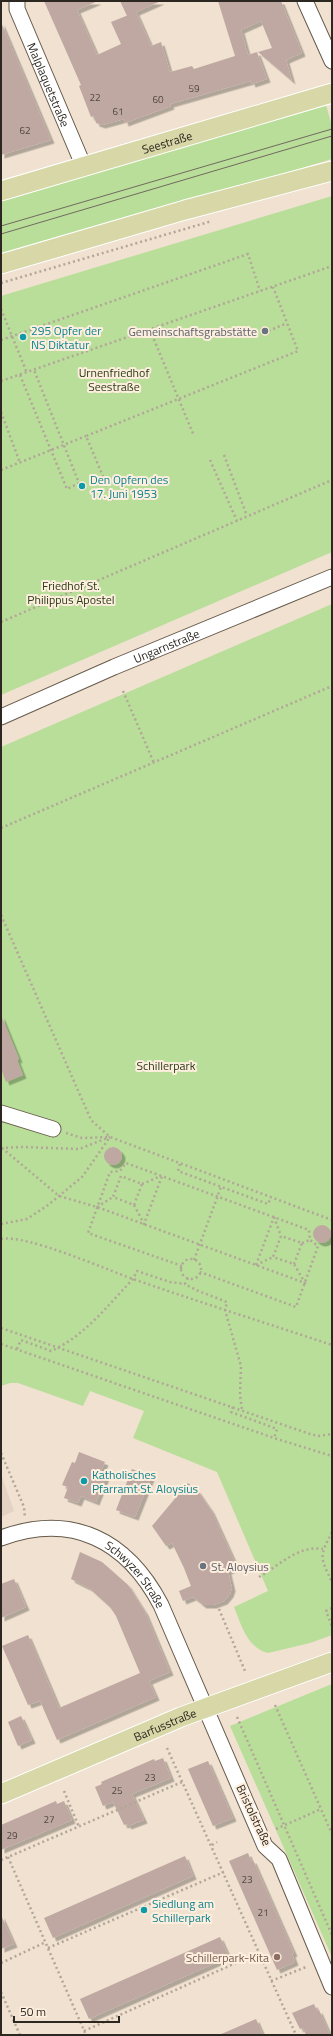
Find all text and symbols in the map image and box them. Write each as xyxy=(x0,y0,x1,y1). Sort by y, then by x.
street label: Malplaquetstraße xyxy=(23,39,75,130)
house number: 59 xyxy=(188,81,200,96)
house number: 22 xyxy=(89,90,101,105)
house number: 60 xyxy=(152,92,164,107)
house number: 61 xyxy=(112,104,124,119)
house number: 62 xyxy=(19,123,31,138)
street label: Seestraße xyxy=(139,125,194,158)
place label: 295 Opfer der NS Diktatur xyxy=(31,321,101,354)
place label: Gemeinschaftsgrabstätte xyxy=(128,322,257,341)
marker: Gemeinschaftsgrabstätte xyxy=(260,326,270,336)
marker: 295 Opfer der NS Diktatur xyxy=(18,332,28,342)
park label: Urnenfriedhof Seestraße xyxy=(79,363,149,396)
place label: Den Opfern des 17. Juni 1953 xyxy=(90,470,169,503)
marker: Den Opfern des 17. Juni 1953 xyxy=(77,481,87,491)
park label: Friedhof St. Philippus Apostel xyxy=(27,576,115,609)
street label: Ungarnstraße xyxy=(130,623,202,668)
park label: Schillerpark xyxy=(137,1056,196,1075)
place label: Katholisches Pfarramt St. Aloysius xyxy=(92,1465,199,1498)
marker: Katholisches Pfarramt St. Aloysius xyxy=(79,1476,89,1486)
street label: Schwyzer Straße xyxy=(101,1535,170,1611)
place label: St. Aloysius xyxy=(211,1557,269,1576)
marker: St. Aloysius xyxy=(198,1561,208,1571)
street label: Barfusstraße xyxy=(130,1703,199,1746)
house number: 23 xyxy=(144,1770,156,1785)
street label: Bristolstraße xyxy=(231,1781,277,1849)
house number: 25 xyxy=(111,1783,123,1798)
house number: 27 xyxy=(43,1812,55,1827)
house number: 29 xyxy=(6,1828,18,1843)
house number: 23 xyxy=(241,1872,253,1887)
place label: Siedlung am Schillerpark xyxy=(152,1894,214,1927)
marker: Siedlung am Schillerpark xyxy=(139,1905,149,1915)
house number: 21 xyxy=(257,1905,269,1920)
place label: Schillerpark-Kita xyxy=(186,1948,269,1967)
marker: Schillerpark-Kita xyxy=(272,1952,282,1962)
scale bar xyxy=(14,1998,119,2024)
text: 50 m xyxy=(20,2002,46,2021)

